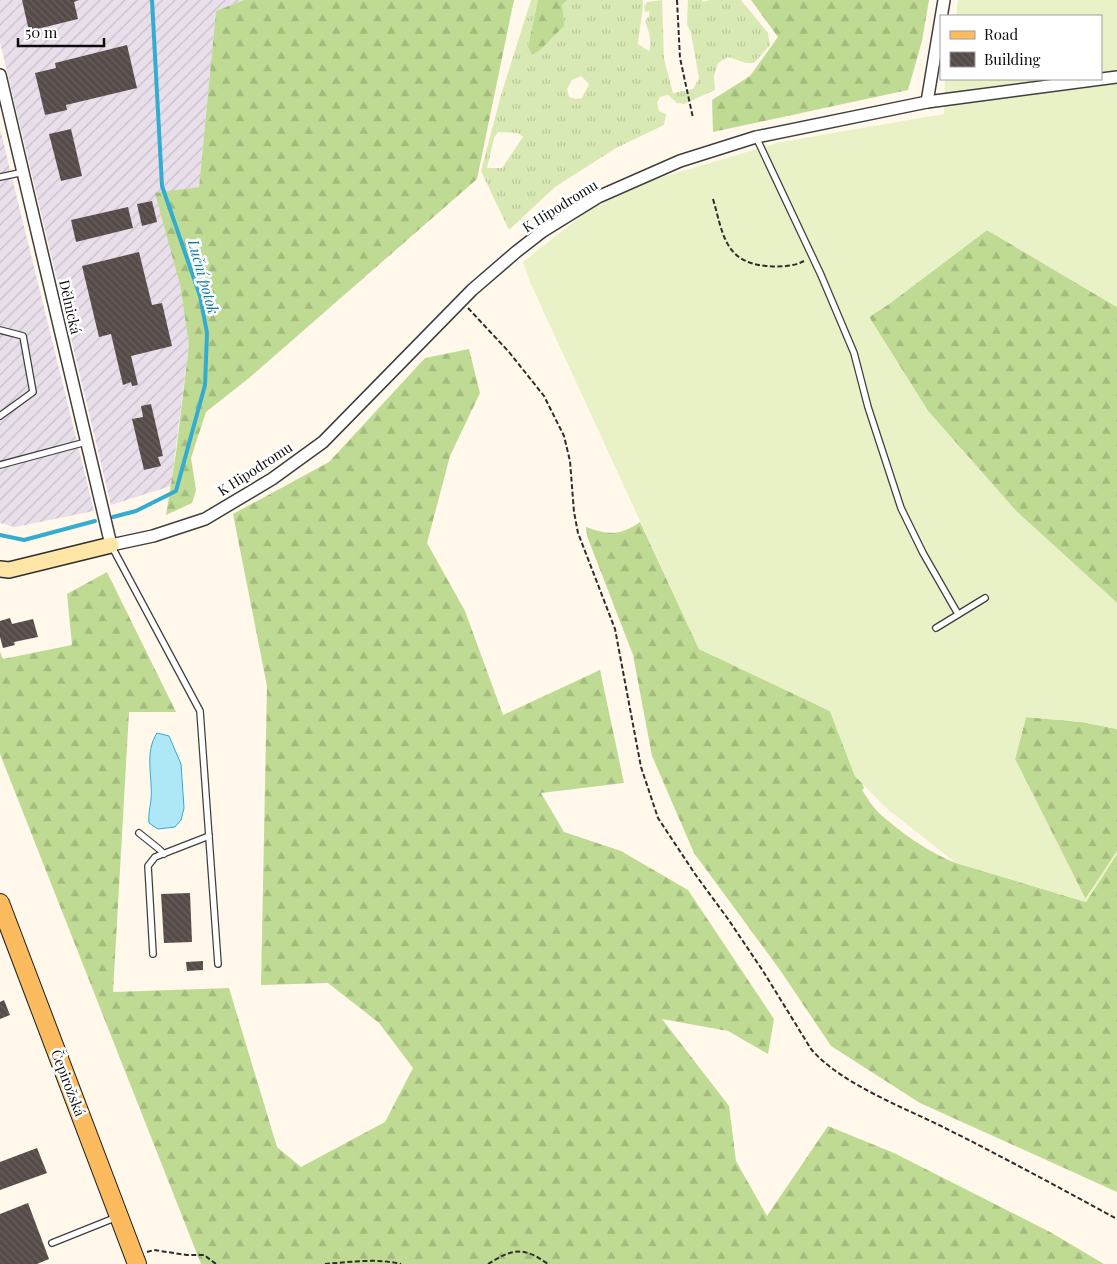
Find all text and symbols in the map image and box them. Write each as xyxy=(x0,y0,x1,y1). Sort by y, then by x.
scale bar xyxy=(18,15,104,47)
legend xyxy=(940,15,1102,80)
text: 50 m xyxy=(25,22,58,42)
text: Road xyxy=(984,24,1018,44)
text: Building xyxy=(984,49,1041,69)
street label: K Hipodromu xyxy=(518,175,601,236)
water label: Luční potok xyxy=(184,236,224,316)
street label: Dělnická xyxy=(55,278,86,336)
street label: K Hipodromu xyxy=(214,437,296,500)
street label: Čepirožská xyxy=(47,1047,90,1119)

